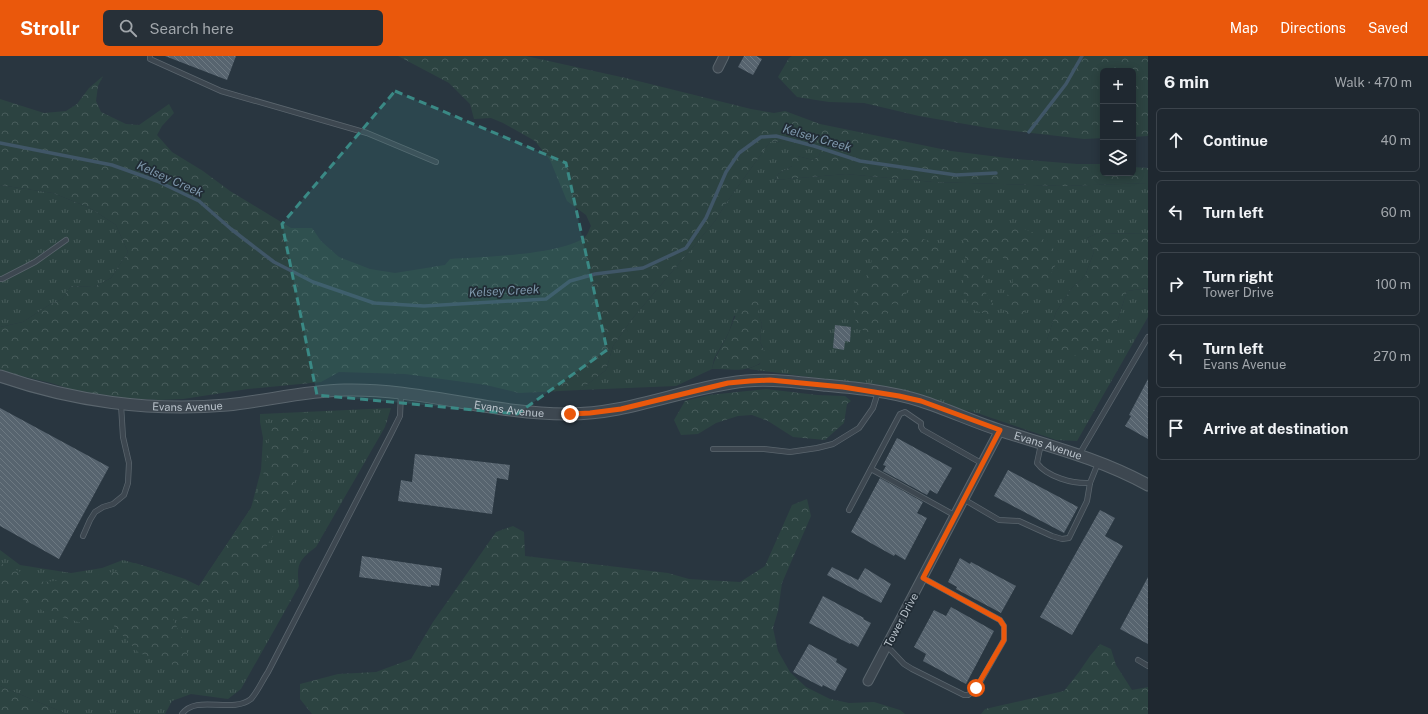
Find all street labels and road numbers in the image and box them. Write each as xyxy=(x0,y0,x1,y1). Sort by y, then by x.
street label: Evans Avenue xyxy=(152,399,223,413)
street label: Evans Avenue xyxy=(473,399,545,419)
street label: Evans Avenue xyxy=(1013,429,1084,462)
street label: Tower Drive xyxy=(882,591,920,649)

